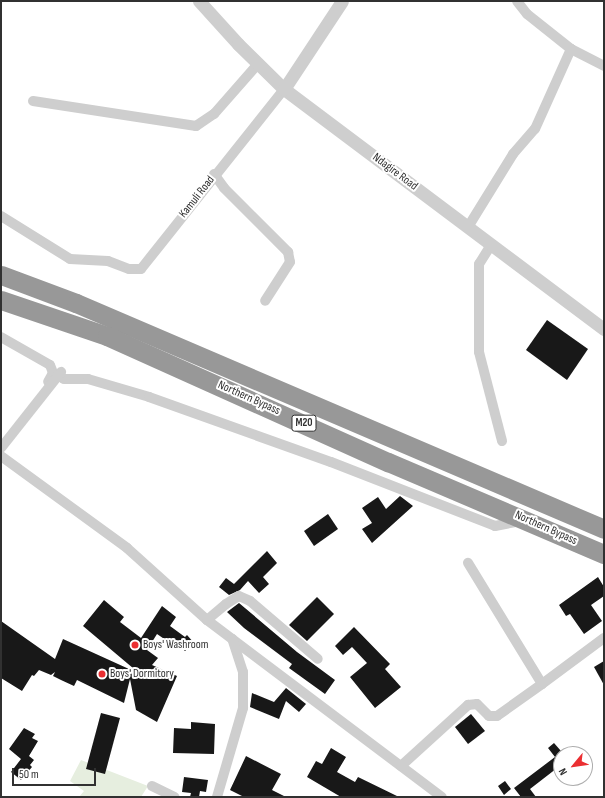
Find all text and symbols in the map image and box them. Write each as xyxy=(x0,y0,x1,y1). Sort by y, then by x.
street label: Ndagire Road xyxy=(370,150,420,194)
street label: Kamuli Road xyxy=(176,173,218,221)
street label: Northern Bypass xyxy=(216,378,282,418)
road number: M20 xyxy=(291,414,317,432)
street label: Northern Bypass xyxy=(513,508,579,548)
place label: Boys' Washroom xyxy=(143,638,208,652)
marker: Boys' Washroom xyxy=(130,640,140,650)
place label: Boys' Dormitory xyxy=(110,667,174,681)
marker: Boys' Dormitory xyxy=(97,669,107,679)
north arrow xyxy=(553,746,593,786)
scale bar xyxy=(14,760,98,786)
text: N xyxy=(556,766,570,777)
text: 50 m xyxy=(19,767,39,782)

